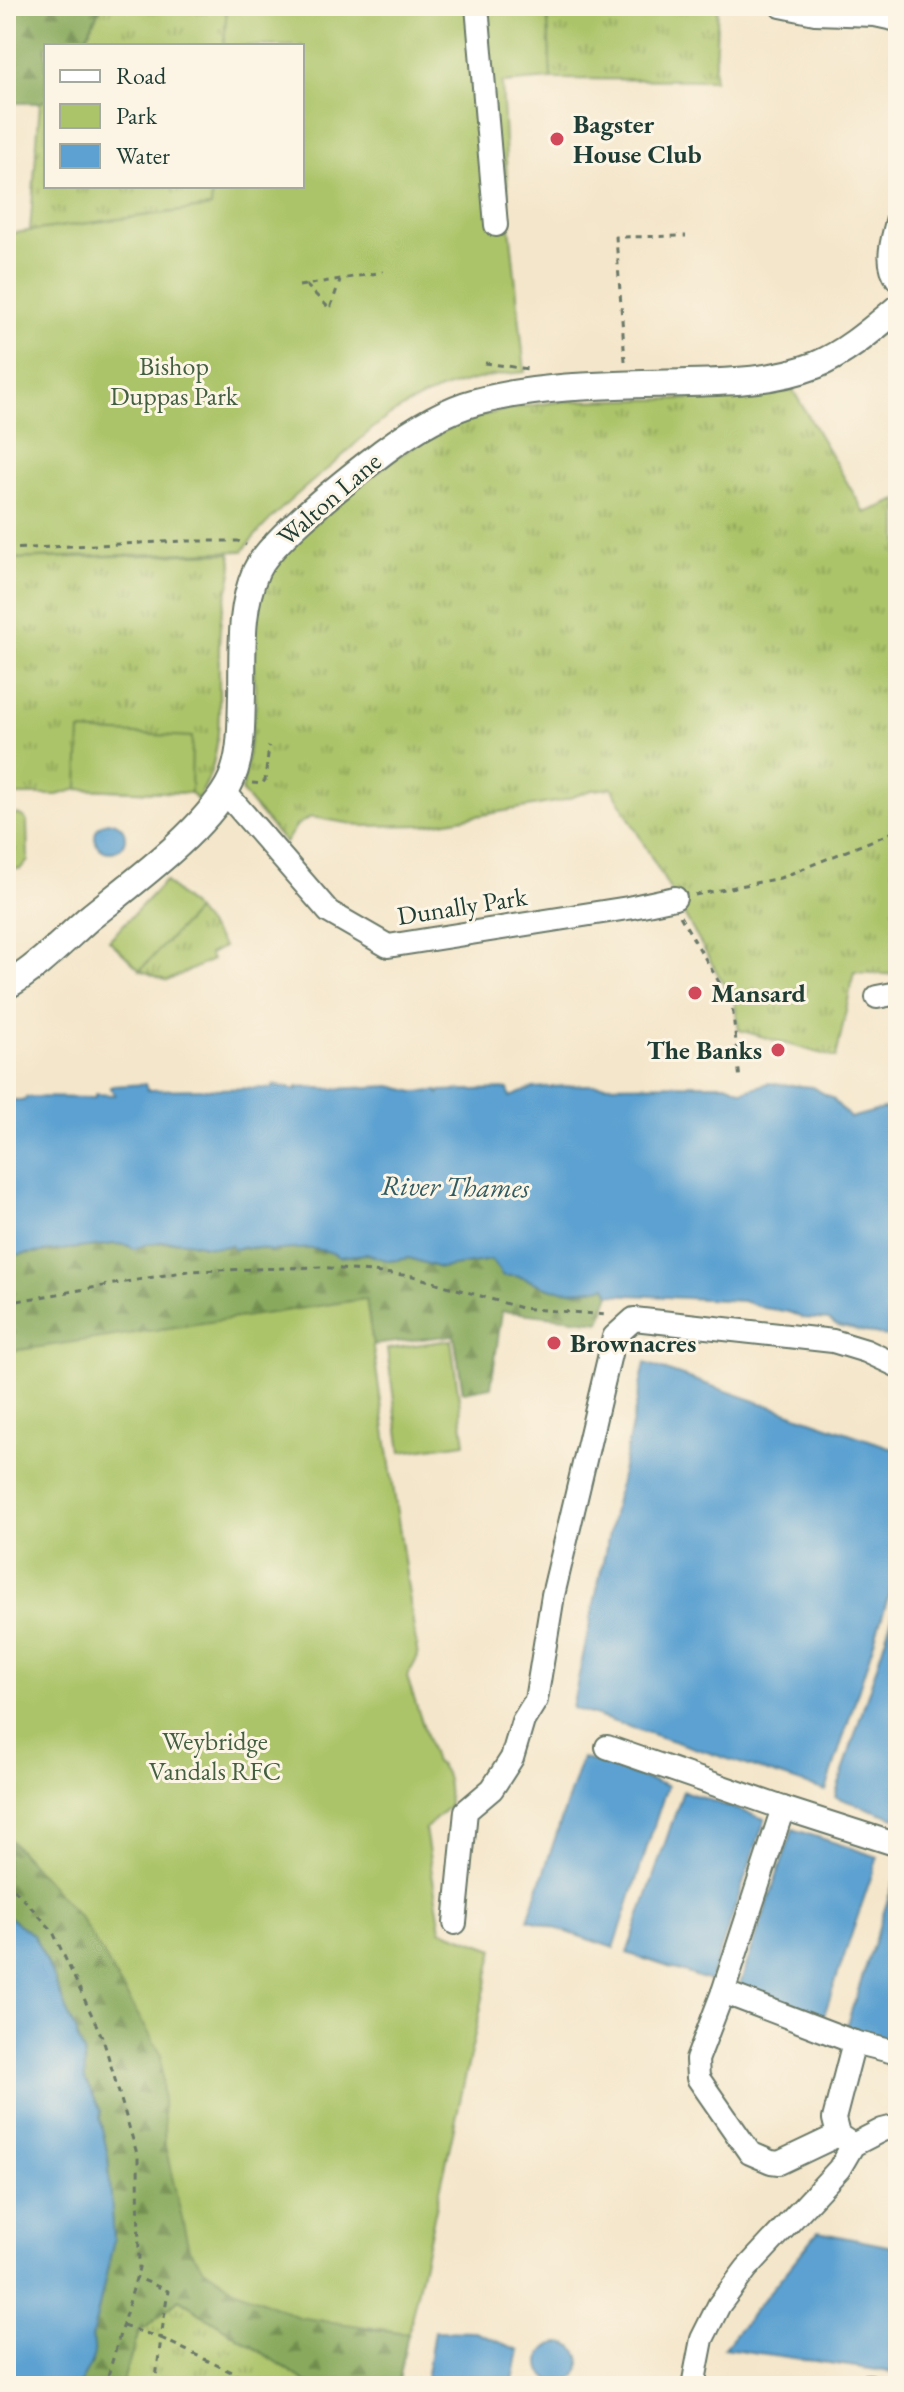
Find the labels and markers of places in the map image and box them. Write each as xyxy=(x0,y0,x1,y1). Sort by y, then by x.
place label: Bagster House Club xyxy=(573,107,702,171)
marker: Bagster House Club xyxy=(548,130,566,148)
place label: Mansard xyxy=(711,976,807,1010)
marker: Mansard xyxy=(686,984,704,1002)
place label: The Banks xyxy=(646,1033,762,1067)
marker: The Banks xyxy=(769,1041,787,1059)
place label: Brownacres xyxy=(570,1326,696,1360)
marker: Brownacres xyxy=(545,1334,563,1352)

